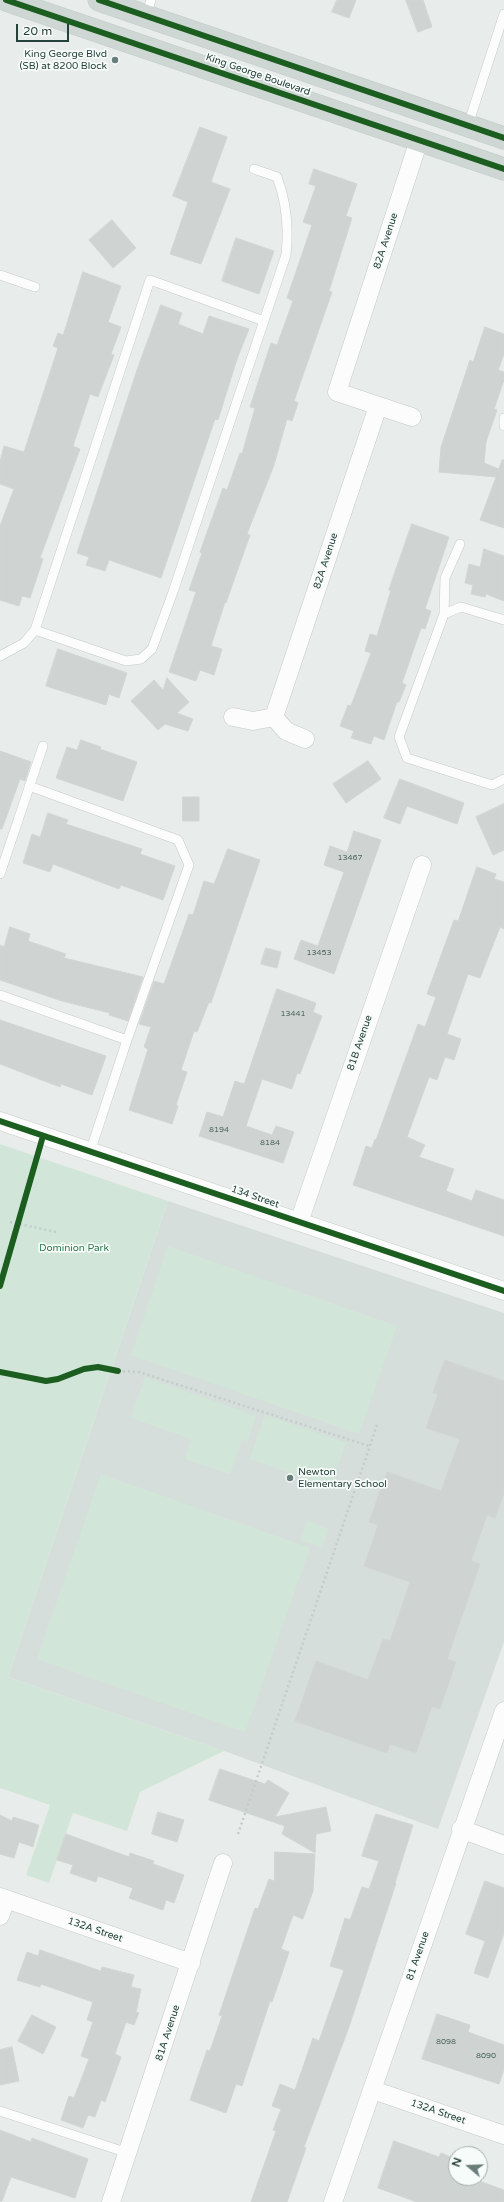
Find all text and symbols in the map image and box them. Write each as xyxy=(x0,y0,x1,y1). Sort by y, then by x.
scale bar xyxy=(18,16,71,42)
text: 20 m xyxy=(23,24,52,38)
place label: King George Blvd (SB) at 8200 Block xyxy=(19,48,107,72)
street label: King George Boulevard xyxy=(204,51,312,99)
marker: King George Blvd (SB) at 8200 Block xyxy=(110,55,120,65)
street label: 82A Avenue xyxy=(371,211,401,271)
street label: 82A Avenue xyxy=(311,531,341,591)
house number: 13467 xyxy=(337,853,363,863)
house number: 13453 xyxy=(306,948,332,958)
house number: 13441 xyxy=(280,1009,306,1019)
street label: 81B Avenue xyxy=(345,1014,375,1072)
house number: 8194 xyxy=(209,1125,229,1135)
house number: 8184 xyxy=(260,1138,280,1148)
street label: 134 Street xyxy=(229,1183,281,1211)
park label: Dominion Park xyxy=(39,1242,109,1254)
place label: Newton Elementary School xyxy=(298,1466,387,1490)
marker: Newton Elementary School xyxy=(285,1473,295,1483)
street label: 132A Street xyxy=(66,1915,124,1945)
street label: 81 Avenue xyxy=(404,1930,432,1982)
street label: 81A Avenue xyxy=(153,2003,183,2063)
house number: 8098 xyxy=(436,2037,456,2047)
house number: 8090 xyxy=(476,2051,496,2061)
street label: 132A Street xyxy=(409,2097,467,2127)
north arrow xyxy=(448,2146,488,2186)
text: N xyxy=(450,2156,465,2169)

